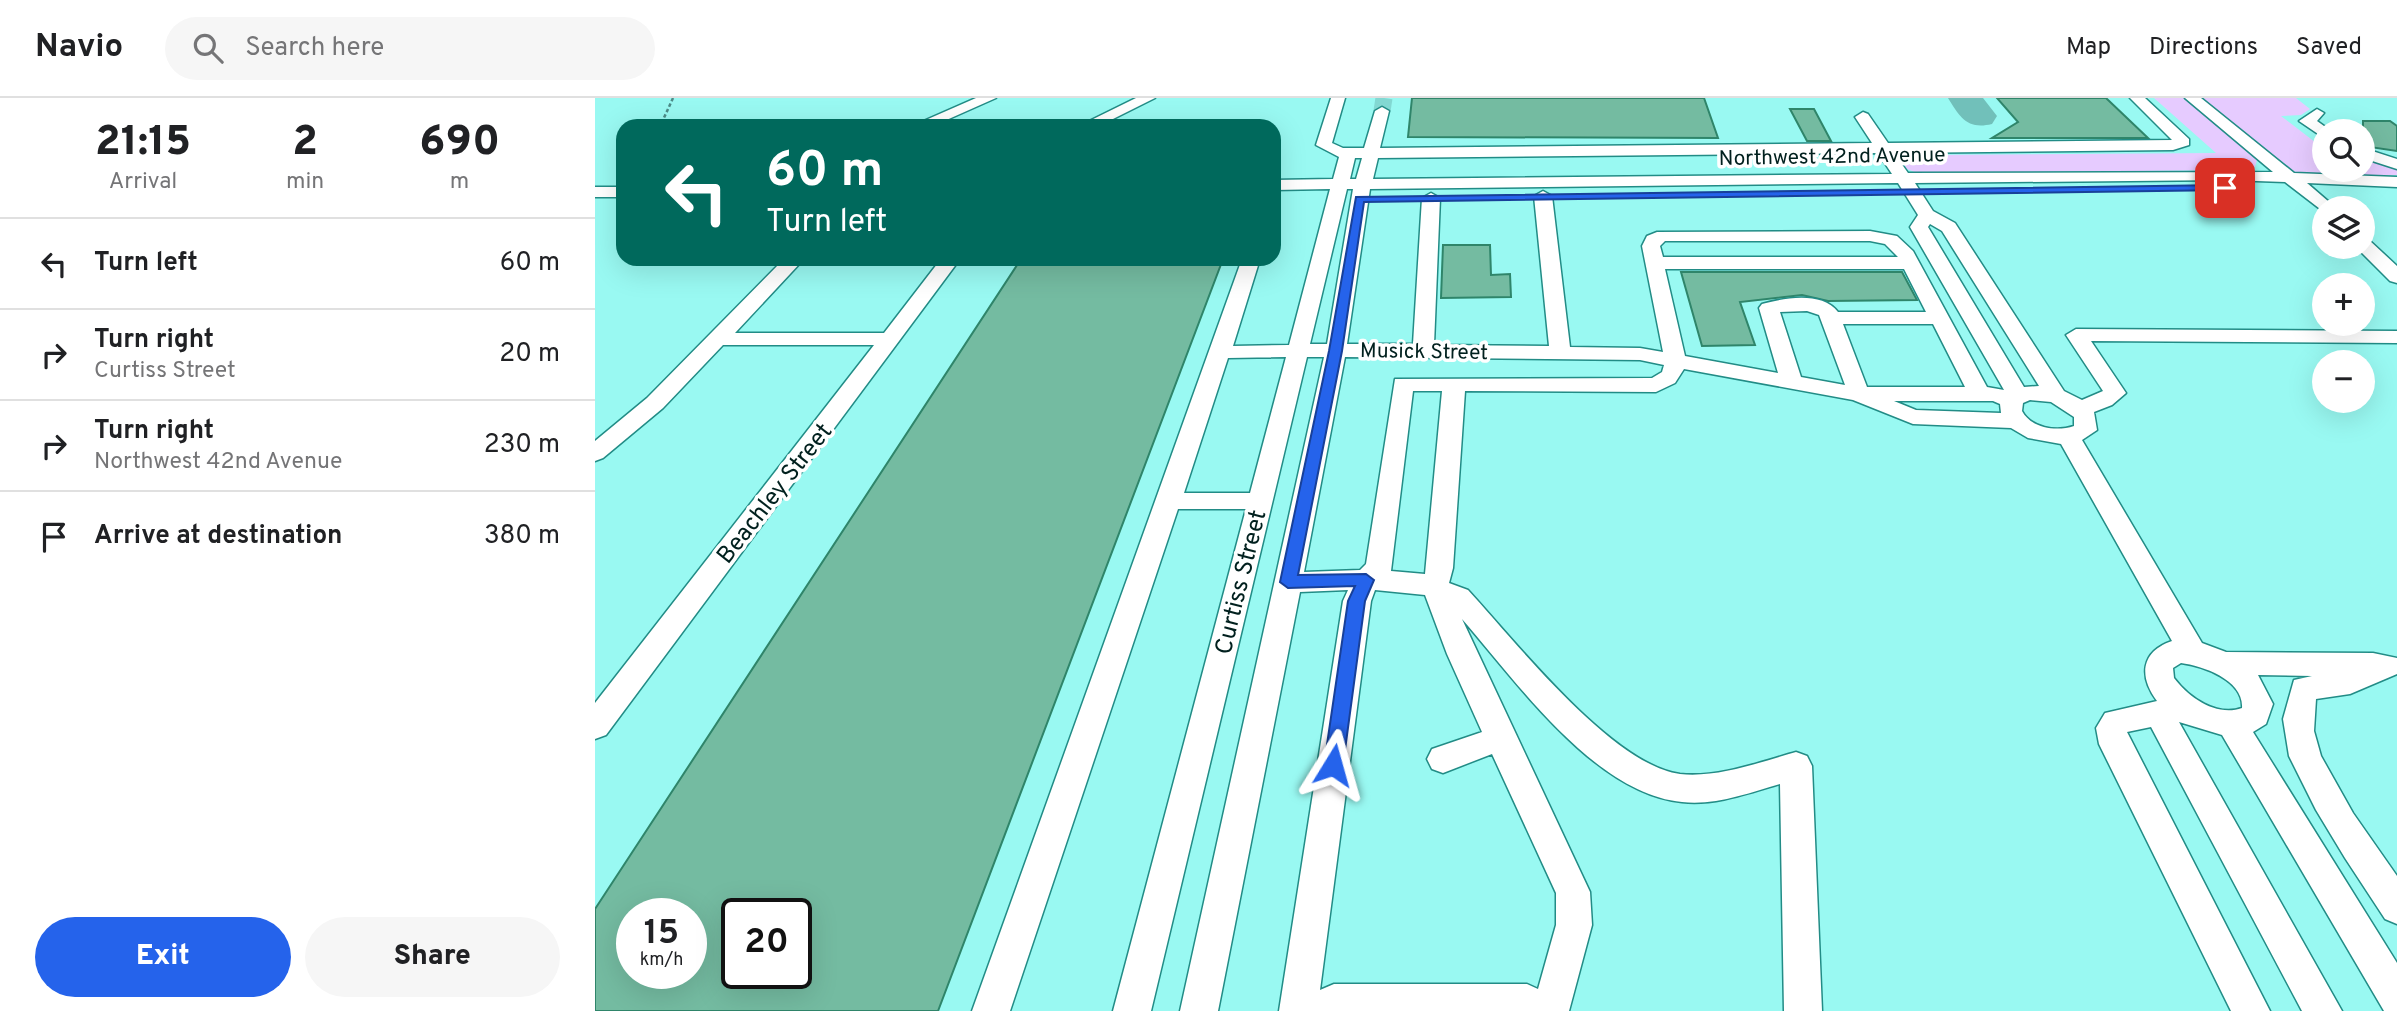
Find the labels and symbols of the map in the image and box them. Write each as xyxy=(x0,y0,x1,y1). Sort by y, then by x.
street label: Northwest 42nd Avenue xyxy=(1718,142,1946,173)
pin xyxy=(2195,158,2255,218)
street label: Musick Street xyxy=(1360,338,1488,367)
street label: Beachley Street xyxy=(711,418,840,571)
street label: Curtiss Street xyxy=(1210,507,1274,658)
position arrow xyxy=(1296,728,1370,802)
speed limit sign: 20 xyxy=(721,898,812,989)

